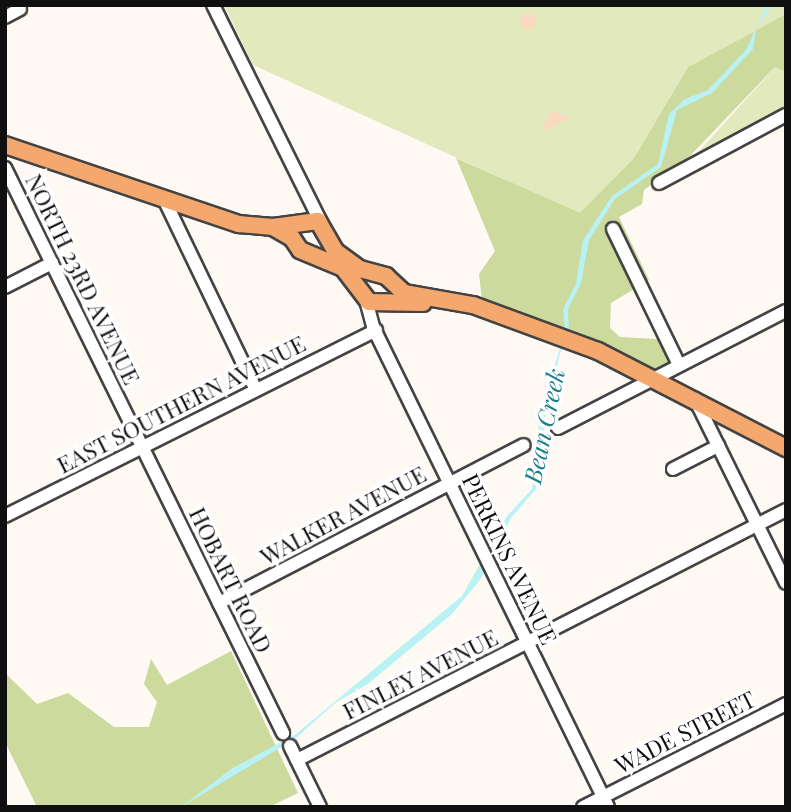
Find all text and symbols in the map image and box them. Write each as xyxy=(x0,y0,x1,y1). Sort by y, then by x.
street label: NORTH 23RD AVENUE xyxy=(20,169,146,389)
street label: EAST SOUTHERN AVENUE xyxy=(52,329,310,479)
water label: Bean Creek xyxy=(518,366,570,486)
street label: WALKER AVENUE xyxy=(255,459,431,571)
street label: PERKINS AVENUE xyxy=(457,469,563,649)
street label: HOBART ROAD xyxy=(184,502,278,658)
street label: FINLEY AVENUE xyxy=(337,623,503,725)
street label: WADE STREET xyxy=(610,685,760,779)

